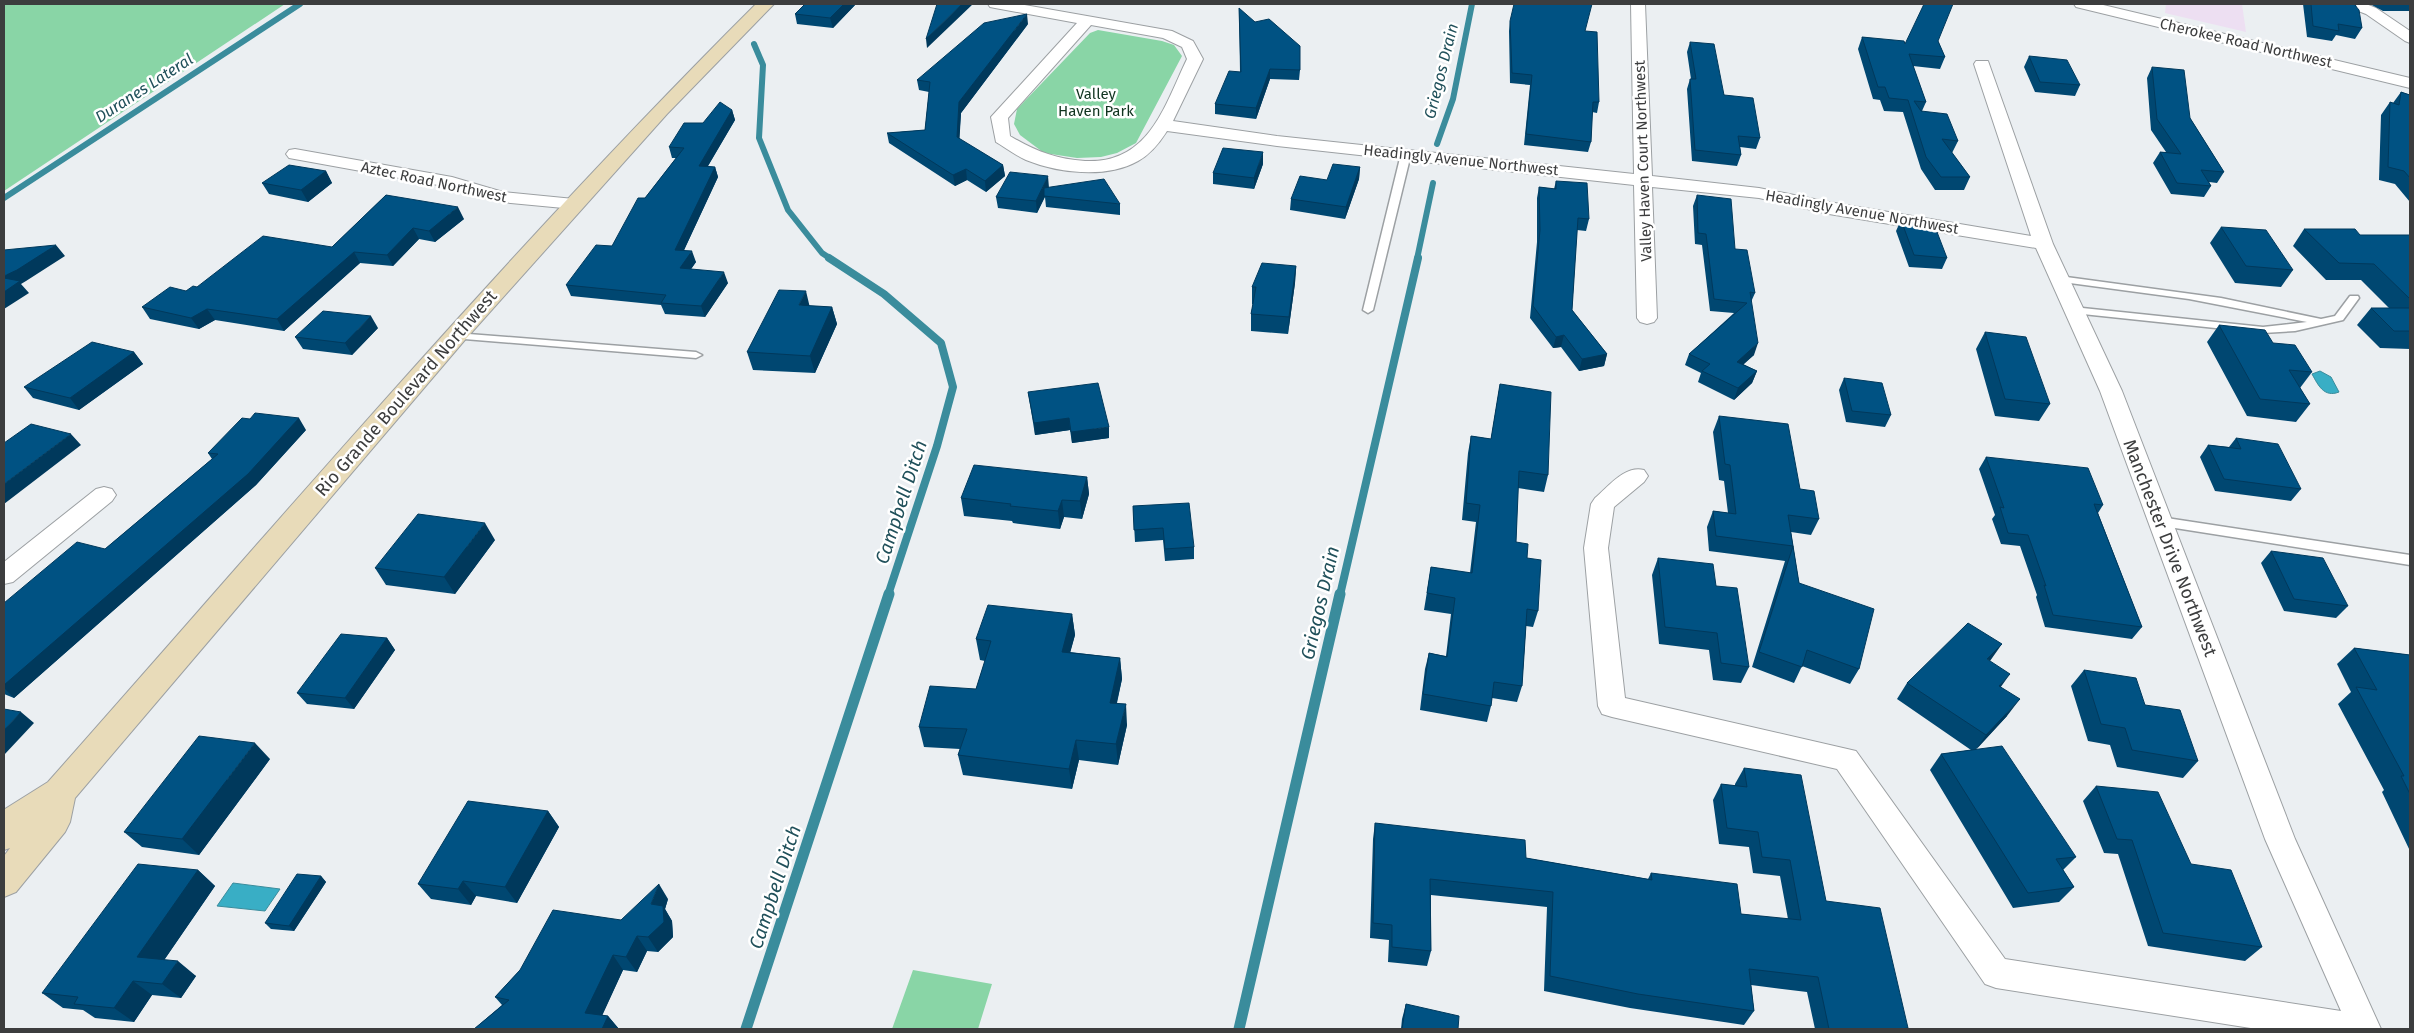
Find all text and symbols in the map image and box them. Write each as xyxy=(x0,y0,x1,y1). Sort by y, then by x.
street label: Cherokee Road Northwest xyxy=(2158,14,2334,72)
water label: Griegos Drain xyxy=(1420,21,1462,121)
water label: Duranes Lateral xyxy=(92,49,196,127)
street label: Valley Haven Court Northwest xyxy=(1630,59,1656,262)
park label: Valley Haven Park xyxy=(1058,85,1134,120)
street label: Headingly Avenue Northwest xyxy=(1363,141,1560,179)
street label: Aztec Road Northwest xyxy=(359,158,509,206)
street label: Headingly Avenue Northwest xyxy=(1764,186,1961,238)
street label: Rio Grande Boulevard Northwest xyxy=(310,285,502,501)
street label: Manchester Drive Northwest xyxy=(2118,436,2222,660)
water label: Campbell Ditch xyxy=(870,437,932,567)
water label: Griegos Drain xyxy=(1296,544,1344,662)
water label: Campbell Ditch xyxy=(744,822,806,952)

